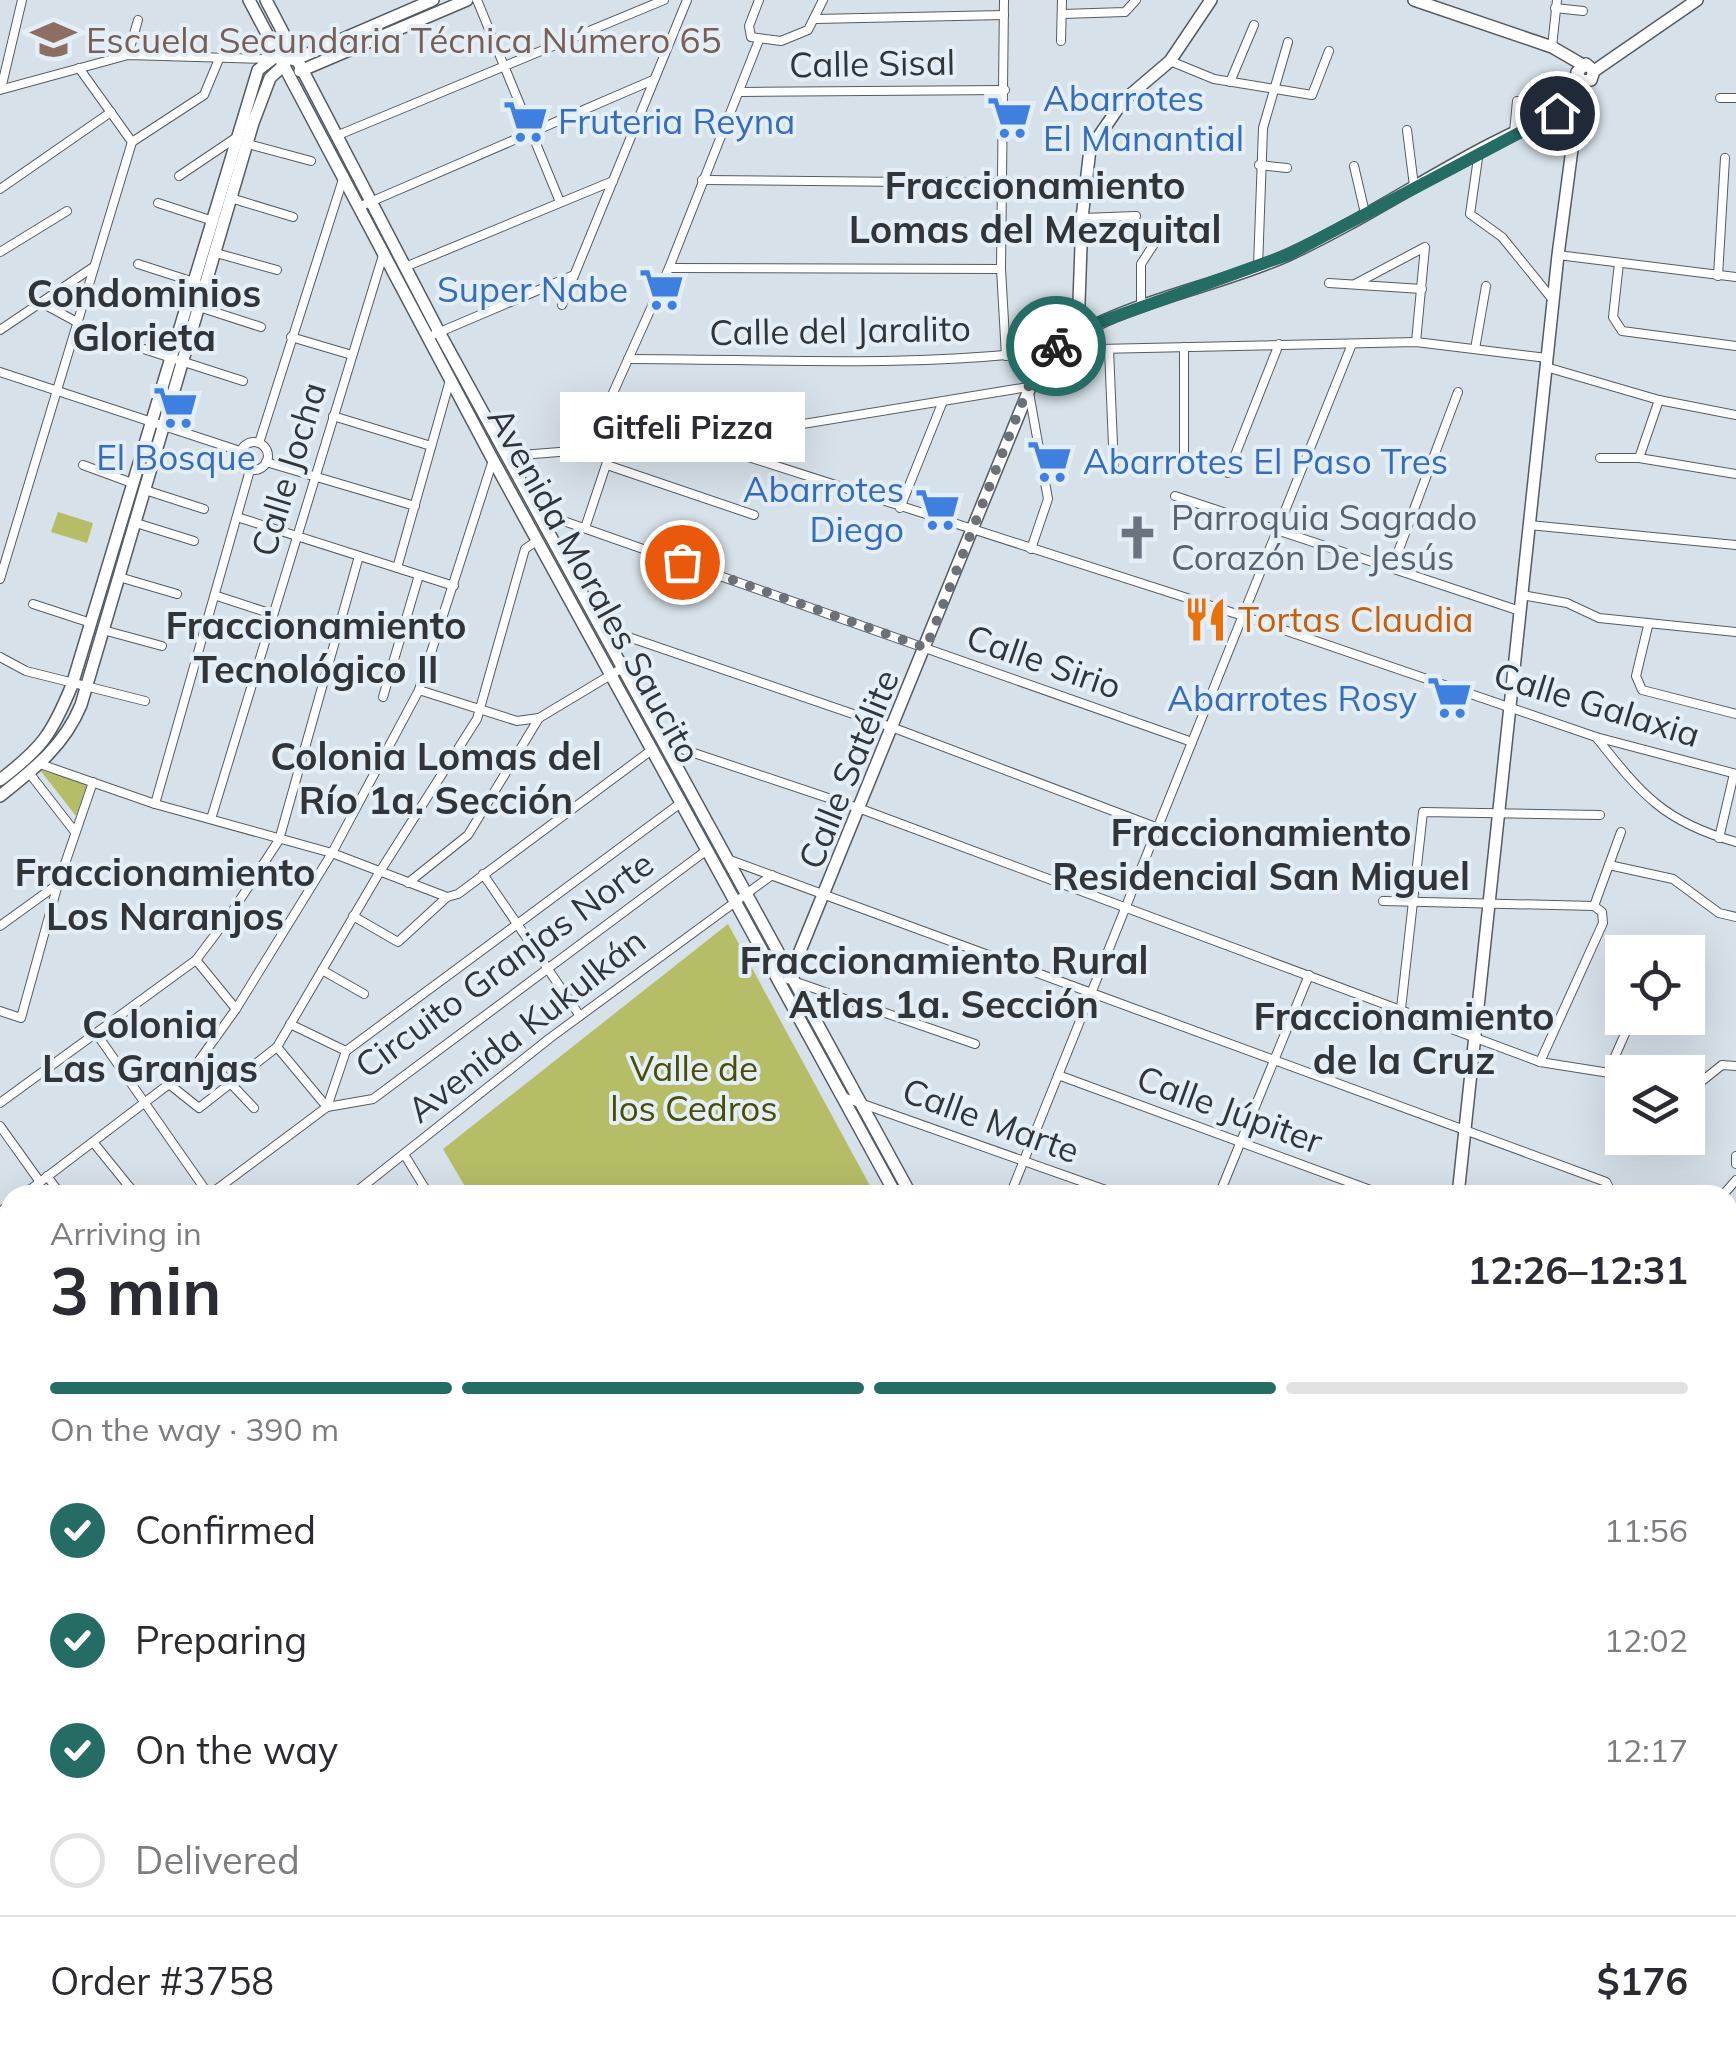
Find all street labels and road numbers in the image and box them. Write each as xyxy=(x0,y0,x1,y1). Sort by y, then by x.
street label: Calle Sisal xyxy=(789,40,955,86)
street label: Calle del Jaralito xyxy=(709,306,971,354)
street label: Calle Jocha xyxy=(241,377,335,561)
street label: Avenida Morales Saucito xyxy=(479,399,711,771)
street label: Calle Sirio xyxy=(961,614,1127,708)
street label: Calle Galaxia xyxy=(1489,652,1705,756)
street label: Calle Satélite xyxy=(788,663,908,875)
street label: Circuito Granjas Norte xyxy=(346,841,662,1087)
street label: Avenida Kukulkán xyxy=(398,918,654,1132)
street label: Calle Júpiter xyxy=(1131,1055,1329,1163)
street label: Calle Marte xyxy=(897,1068,1085,1172)

